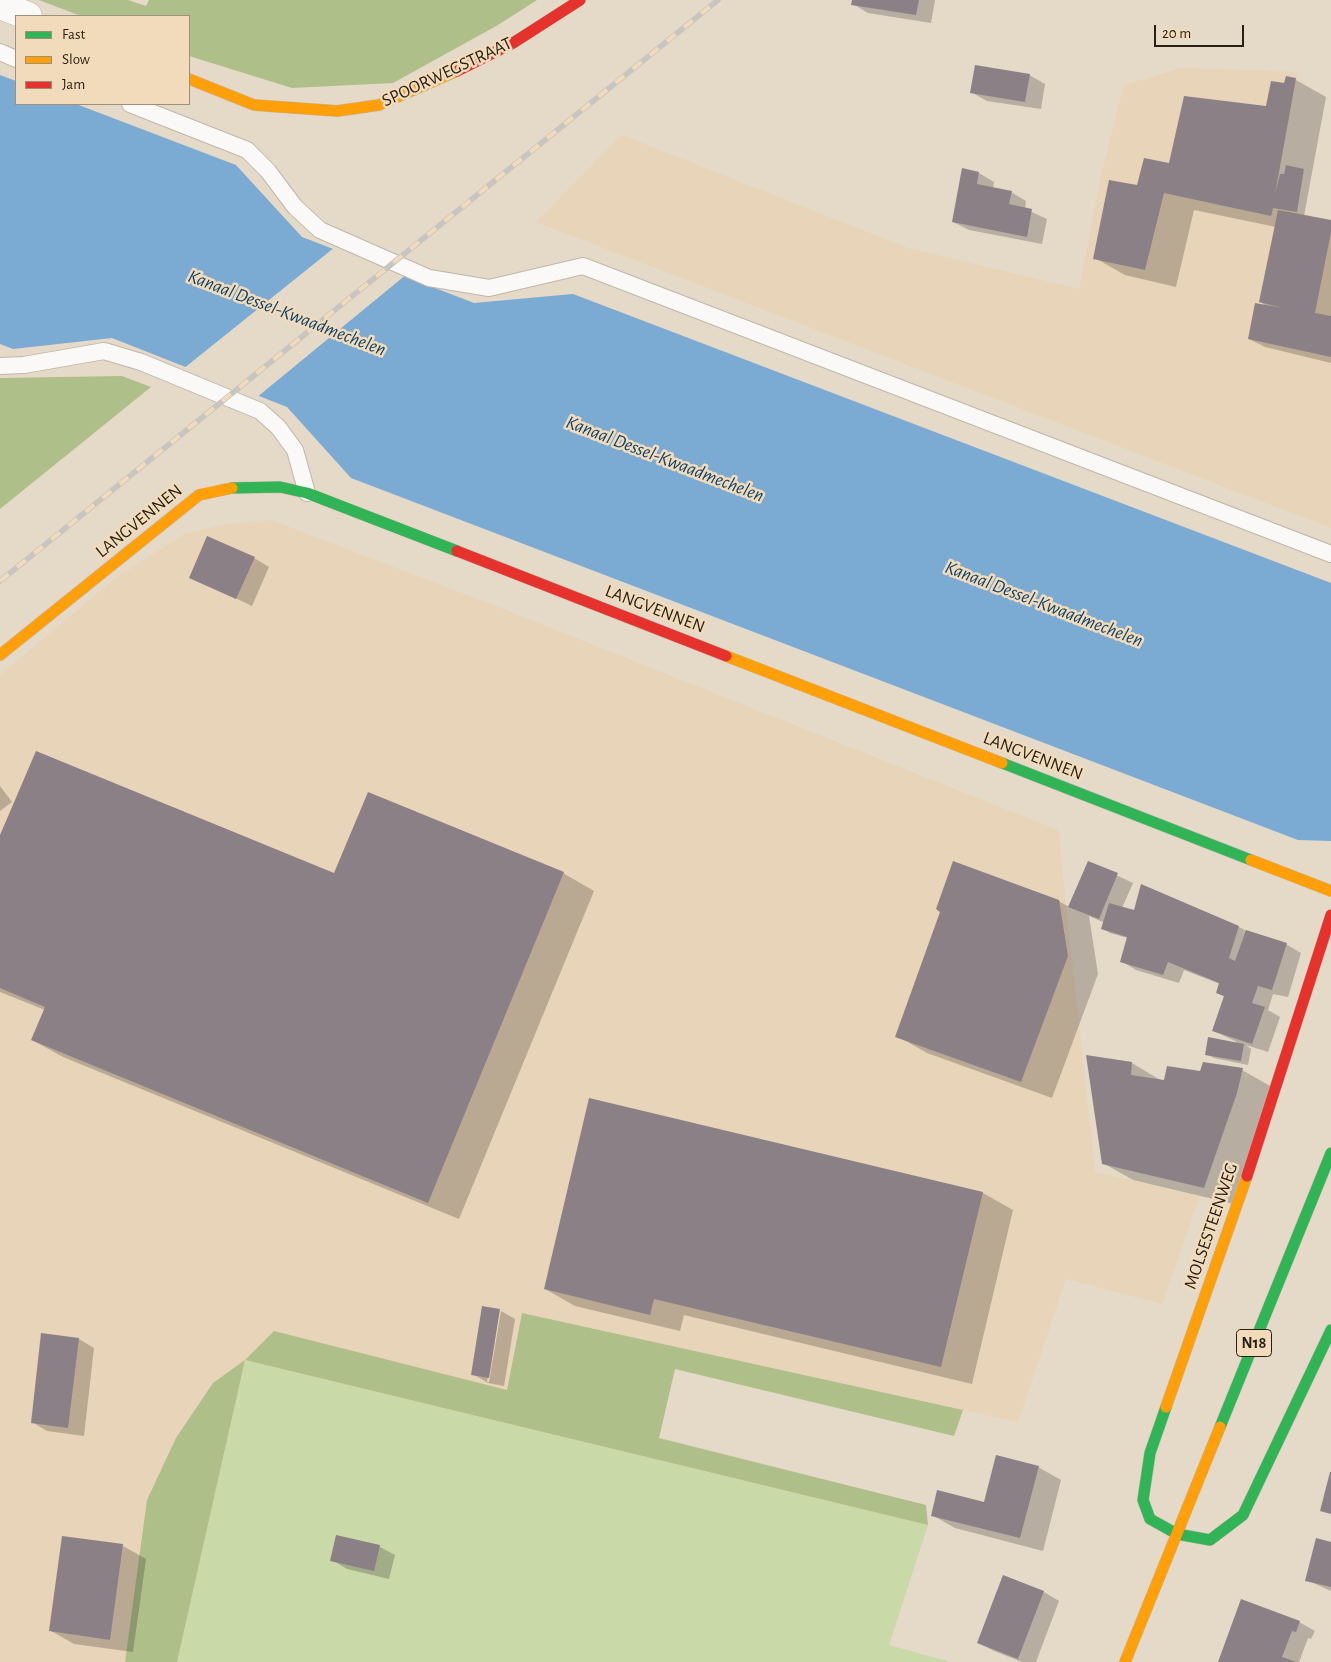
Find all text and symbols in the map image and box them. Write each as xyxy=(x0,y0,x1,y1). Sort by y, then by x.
legend xyxy=(15,15,190,105)
scale bar xyxy=(1156,15,1246,47)
text: 20 m xyxy=(1162,26,1191,41)
text: Fast xyxy=(62,27,85,42)
street label: SPOORWEGSTRAAT xyxy=(378,32,516,112)
text: Slow xyxy=(62,52,90,67)
text: Jam xyxy=(62,77,85,92)
water label: Kanaal Dessel-Kwaadmechelen xyxy=(185,265,389,361)
water label: Kanaal Dessel-Kwaadmechelen xyxy=(563,411,767,507)
street label: LANGVENNEN xyxy=(91,480,187,562)
water label: Kanaal Dessel-Kwaadmechelen xyxy=(942,556,1146,652)
street label: LANGVENNEN xyxy=(602,580,708,638)
street label: LANGVENNEN xyxy=(980,727,1086,785)
street label: MOLSESTEENWEG xyxy=(1179,1160,1243,1292)
road number: N18 xyxy=(1236,1330,1272,1356)

